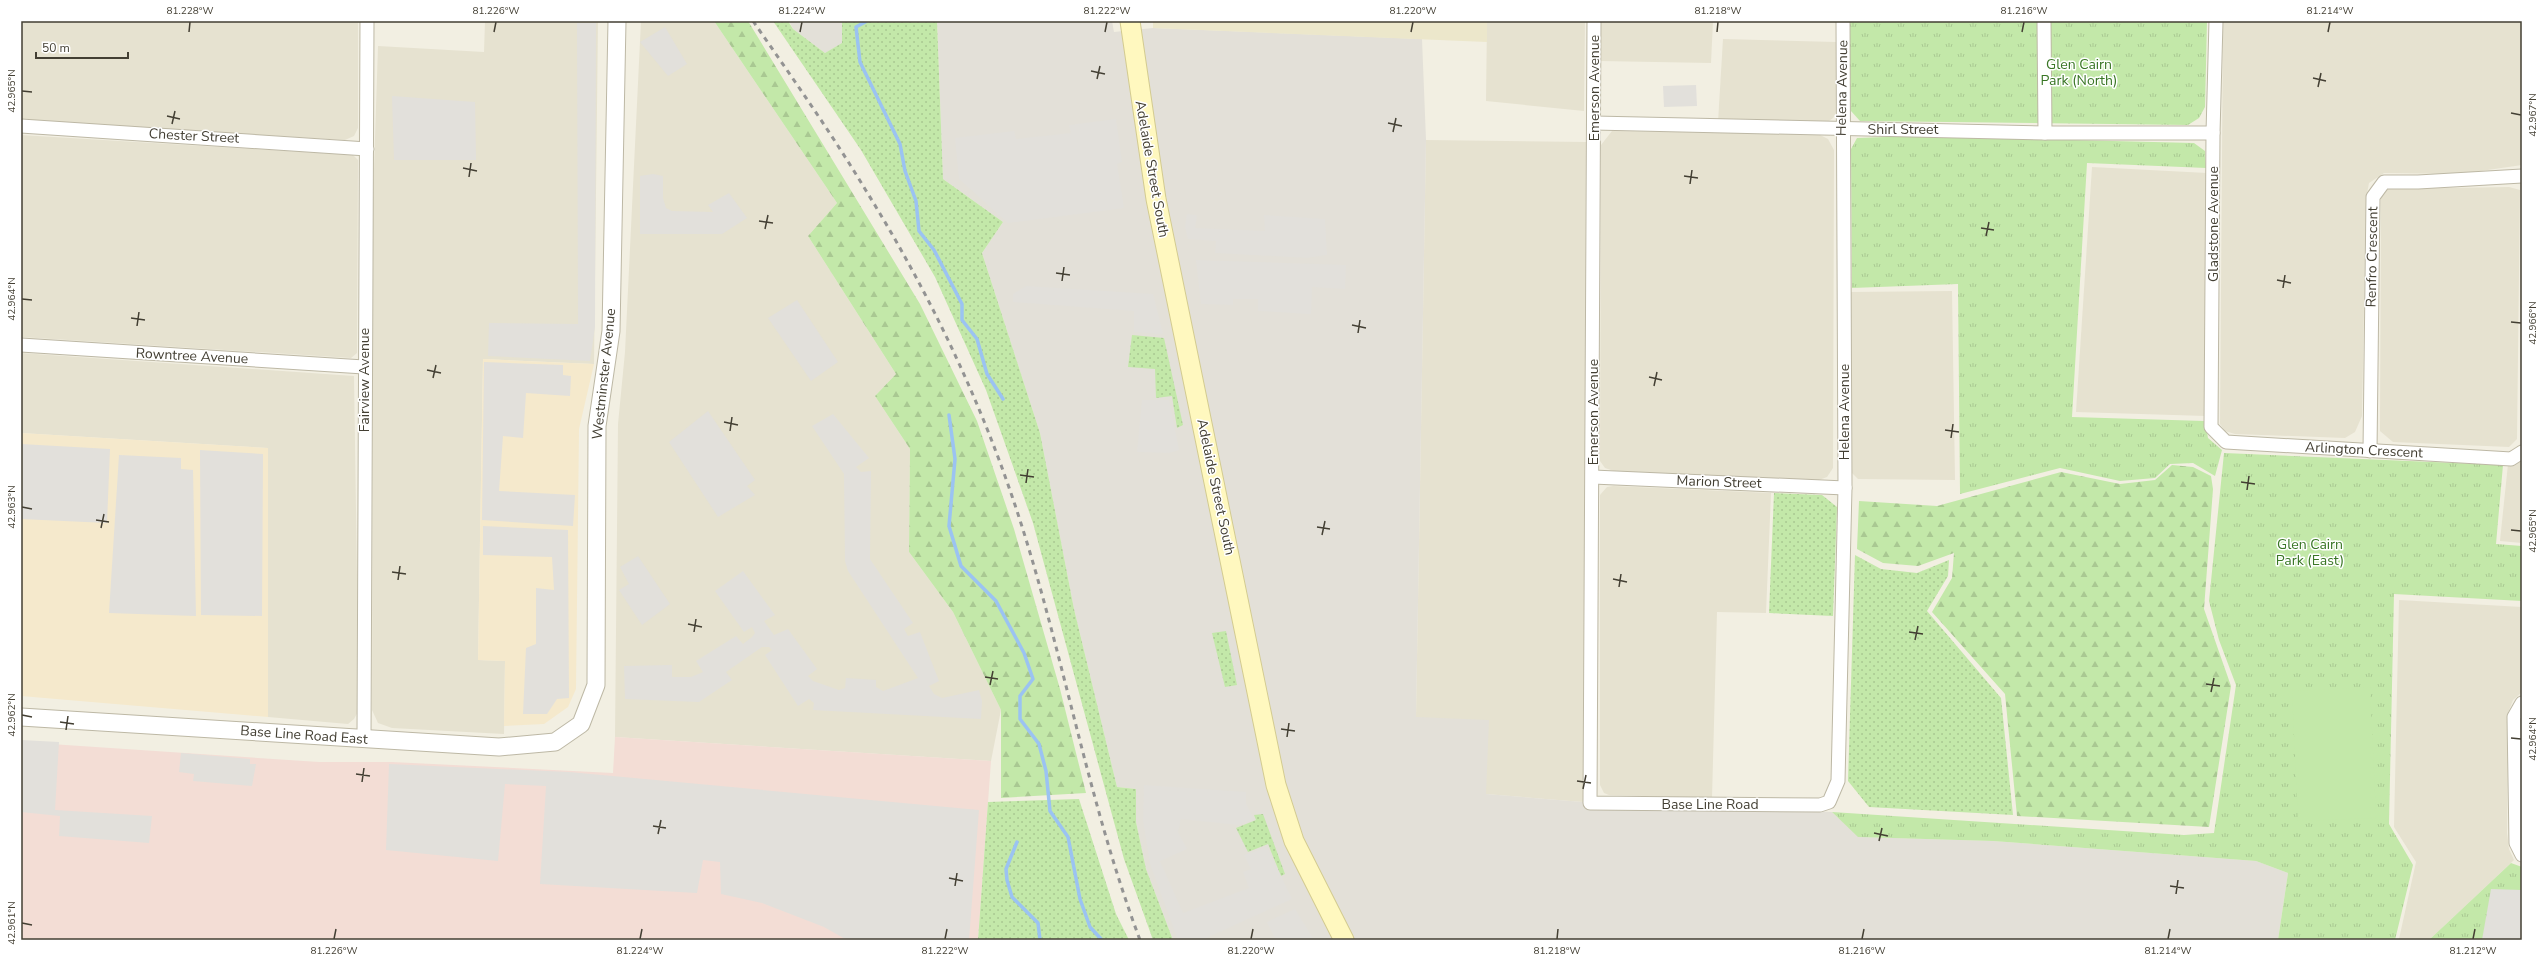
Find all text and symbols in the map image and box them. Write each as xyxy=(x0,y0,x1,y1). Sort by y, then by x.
text: 81.228°W xyxy=(166,4,214,18)
text: 81.226°W xyxy=(472,4,520,18)
text: 81.224°W xyxy=(778,4,826,18)
text: 81.222°W xyxy=(1083,4,1131,18)
text: 81.220°W xyxy=(1389,4,1437,18)
text: 81.218°W xyxy=(1694,4,1742,18)
text: 81.216°W xyxy=(2000,4,2048,18)
text: 81.214°W xyxy=(2306,4,2354,18)
scale bar xyxy=(36,34,128,60)
street label: Emerson Avenue xyxy=(1585,35,1604,141)
text: 50 m xyxy=(42,40,70,56)
street label: Helena Avenue xyxy=(1832,40,1852,136)
park label: Glen Cairn Park (North) xyxy=(2041,55,2117,90)
text: 42.965°N xyxy=(5,69,19,113)
text: 42.967°N xyxy=(2526,93,2540,137)
street label: Adelaide Street South xyxy=(1131,99,1173,239)
street label: Shirl Street xyxy=(1868,120,1938,139)
street label: Chester Street xyxy=(148,124,240,148)
street label: Gladstone Avenue xyxy=(2204,166,2223,282)
street label: Renfro Crescent xyxy=(2362,206,2382,308)
text: 42.964°N xyxy=(5,277,19,321)
text: 42.966°N xyxy=(2526,301,2540,345)
street label: Westminster Avenue xyxy=(588,307,620,441)
street label: Fairview Avenue xyxy=(355,328,374,432)
street label: Rowntree Avenue xyxy=(135,344,249,368)
street label: Emerson Avenue xyxy=(1584,359,1603,465)
street label: Helena Avenue xyxy=(1835,364,1854,460)
street label: Adelaide Street South xyxy=(1192,417,1240,557)
street label: Arlington Crescent xyxy=(2305,437,2424,463)
street label: Marion Street xyxy=(1676,471,1762,493)
text: 42.963°N xyxy=(5,485,19,529)
text: 42.965°N xyxy=(2526,509,2540,553)
park label: Glen Cairn Park (East) xyxy=(2276,535,2344,570)
text: 42.962°N xyxy=(5,693,19,737)
text: 42.964°N xyxy=(2526,717,2540,761)
street label: Base Line Road East xyxy=(240,721,368,749)
street label: Base Line Road xyxy=(1661,795,1759,814)
text: 42.961°N xyxy=(5,901,19,945)
text: 81.226°W xyxy=(310,944,358,958)
text: 81.224°W xyxy=(616,944,664,958)
text: 81.222°W xyxy=(921,944,969,958)
text: 81.220°W xyxy=(1227,944,1275,958)
text: 81.218°W xyxy=(1533,944,1581,958)
text: 81.216°W xyxy=(1838,944,1886,958)
text: 81.214°W xyxy=(2144,944,2192,958)
text: 81.212°W xyxy=(2449,944,2497,958)

